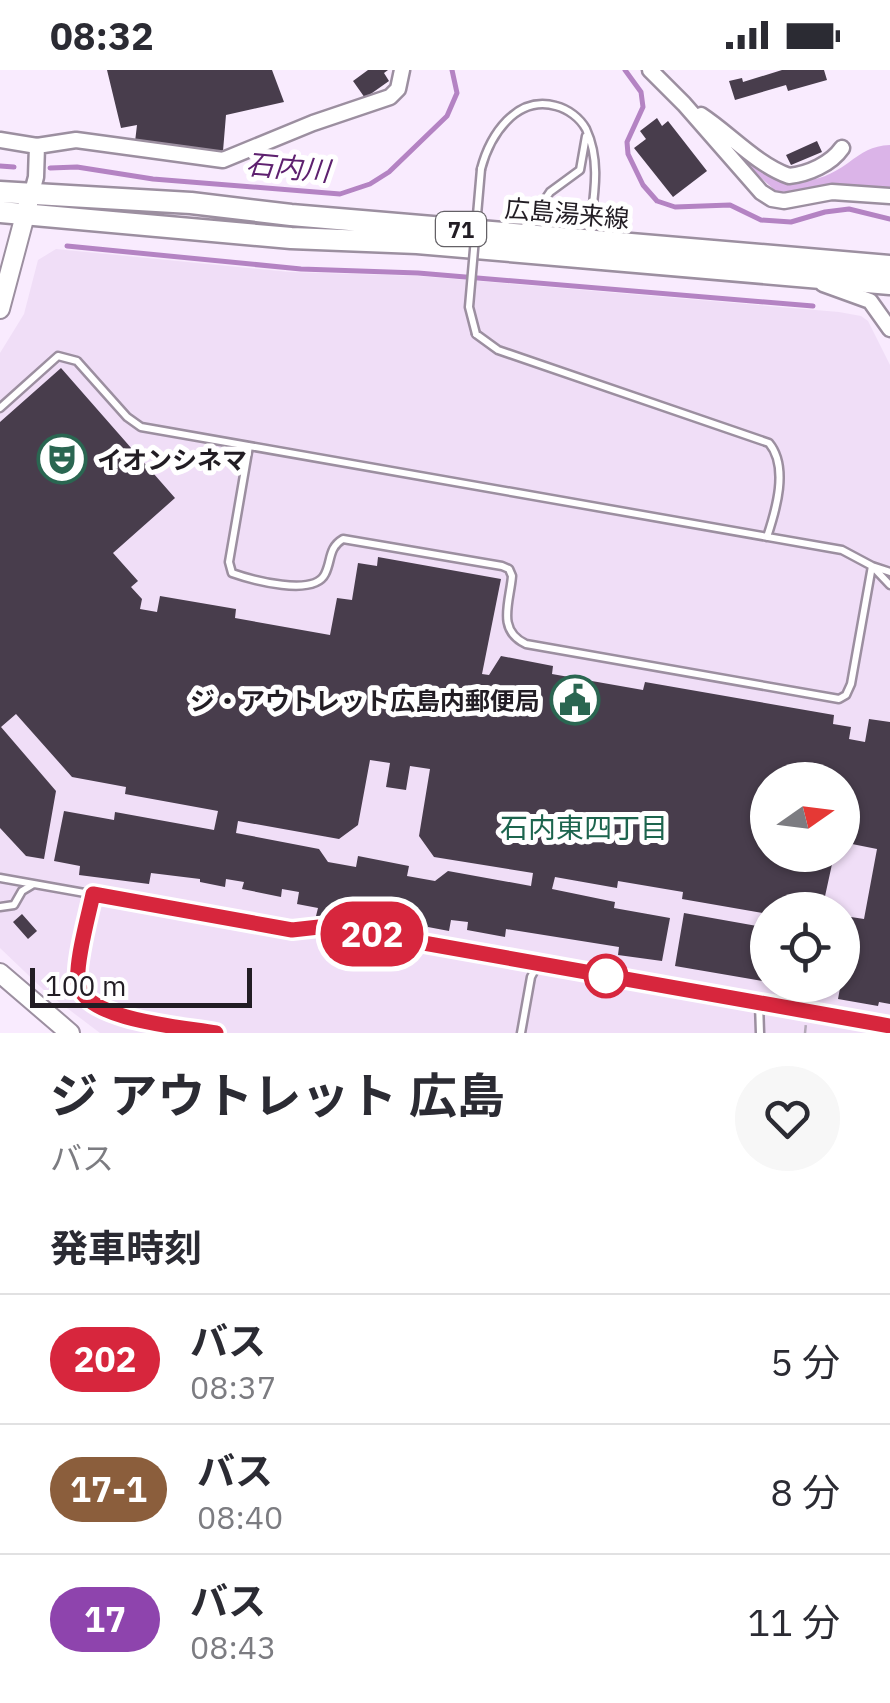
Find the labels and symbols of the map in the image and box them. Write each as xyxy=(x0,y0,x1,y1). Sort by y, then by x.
water label: 石内川 xyxy=(245,145,334,189)
street label: 広島湯来線 xyxy=(503,191,631,235)
road number: 71 xyxy=(436,212,486,246)
theatre icon: イオンシネマ xyxy=(36,433,88,485)
place label: イオンシネマ xyxy=(97,443,247,476)
public building icon: ジ・アウトレット広島内郵便局 xyxy=(549,674,601,726)
place label: ジ・アウトレット広島内郵便局 xyxy=(190,684,540,717)
north arrow xyxy=(750,762,860,872)
district label: 石内東四丁目 xyxy=(500,809,668,846)
line badge: 202 xyxy=(314,902,430,966)
unlabelled marker xyxy=(585,955,627,997)
scale bar xyxy=(30,963,252,1008)

